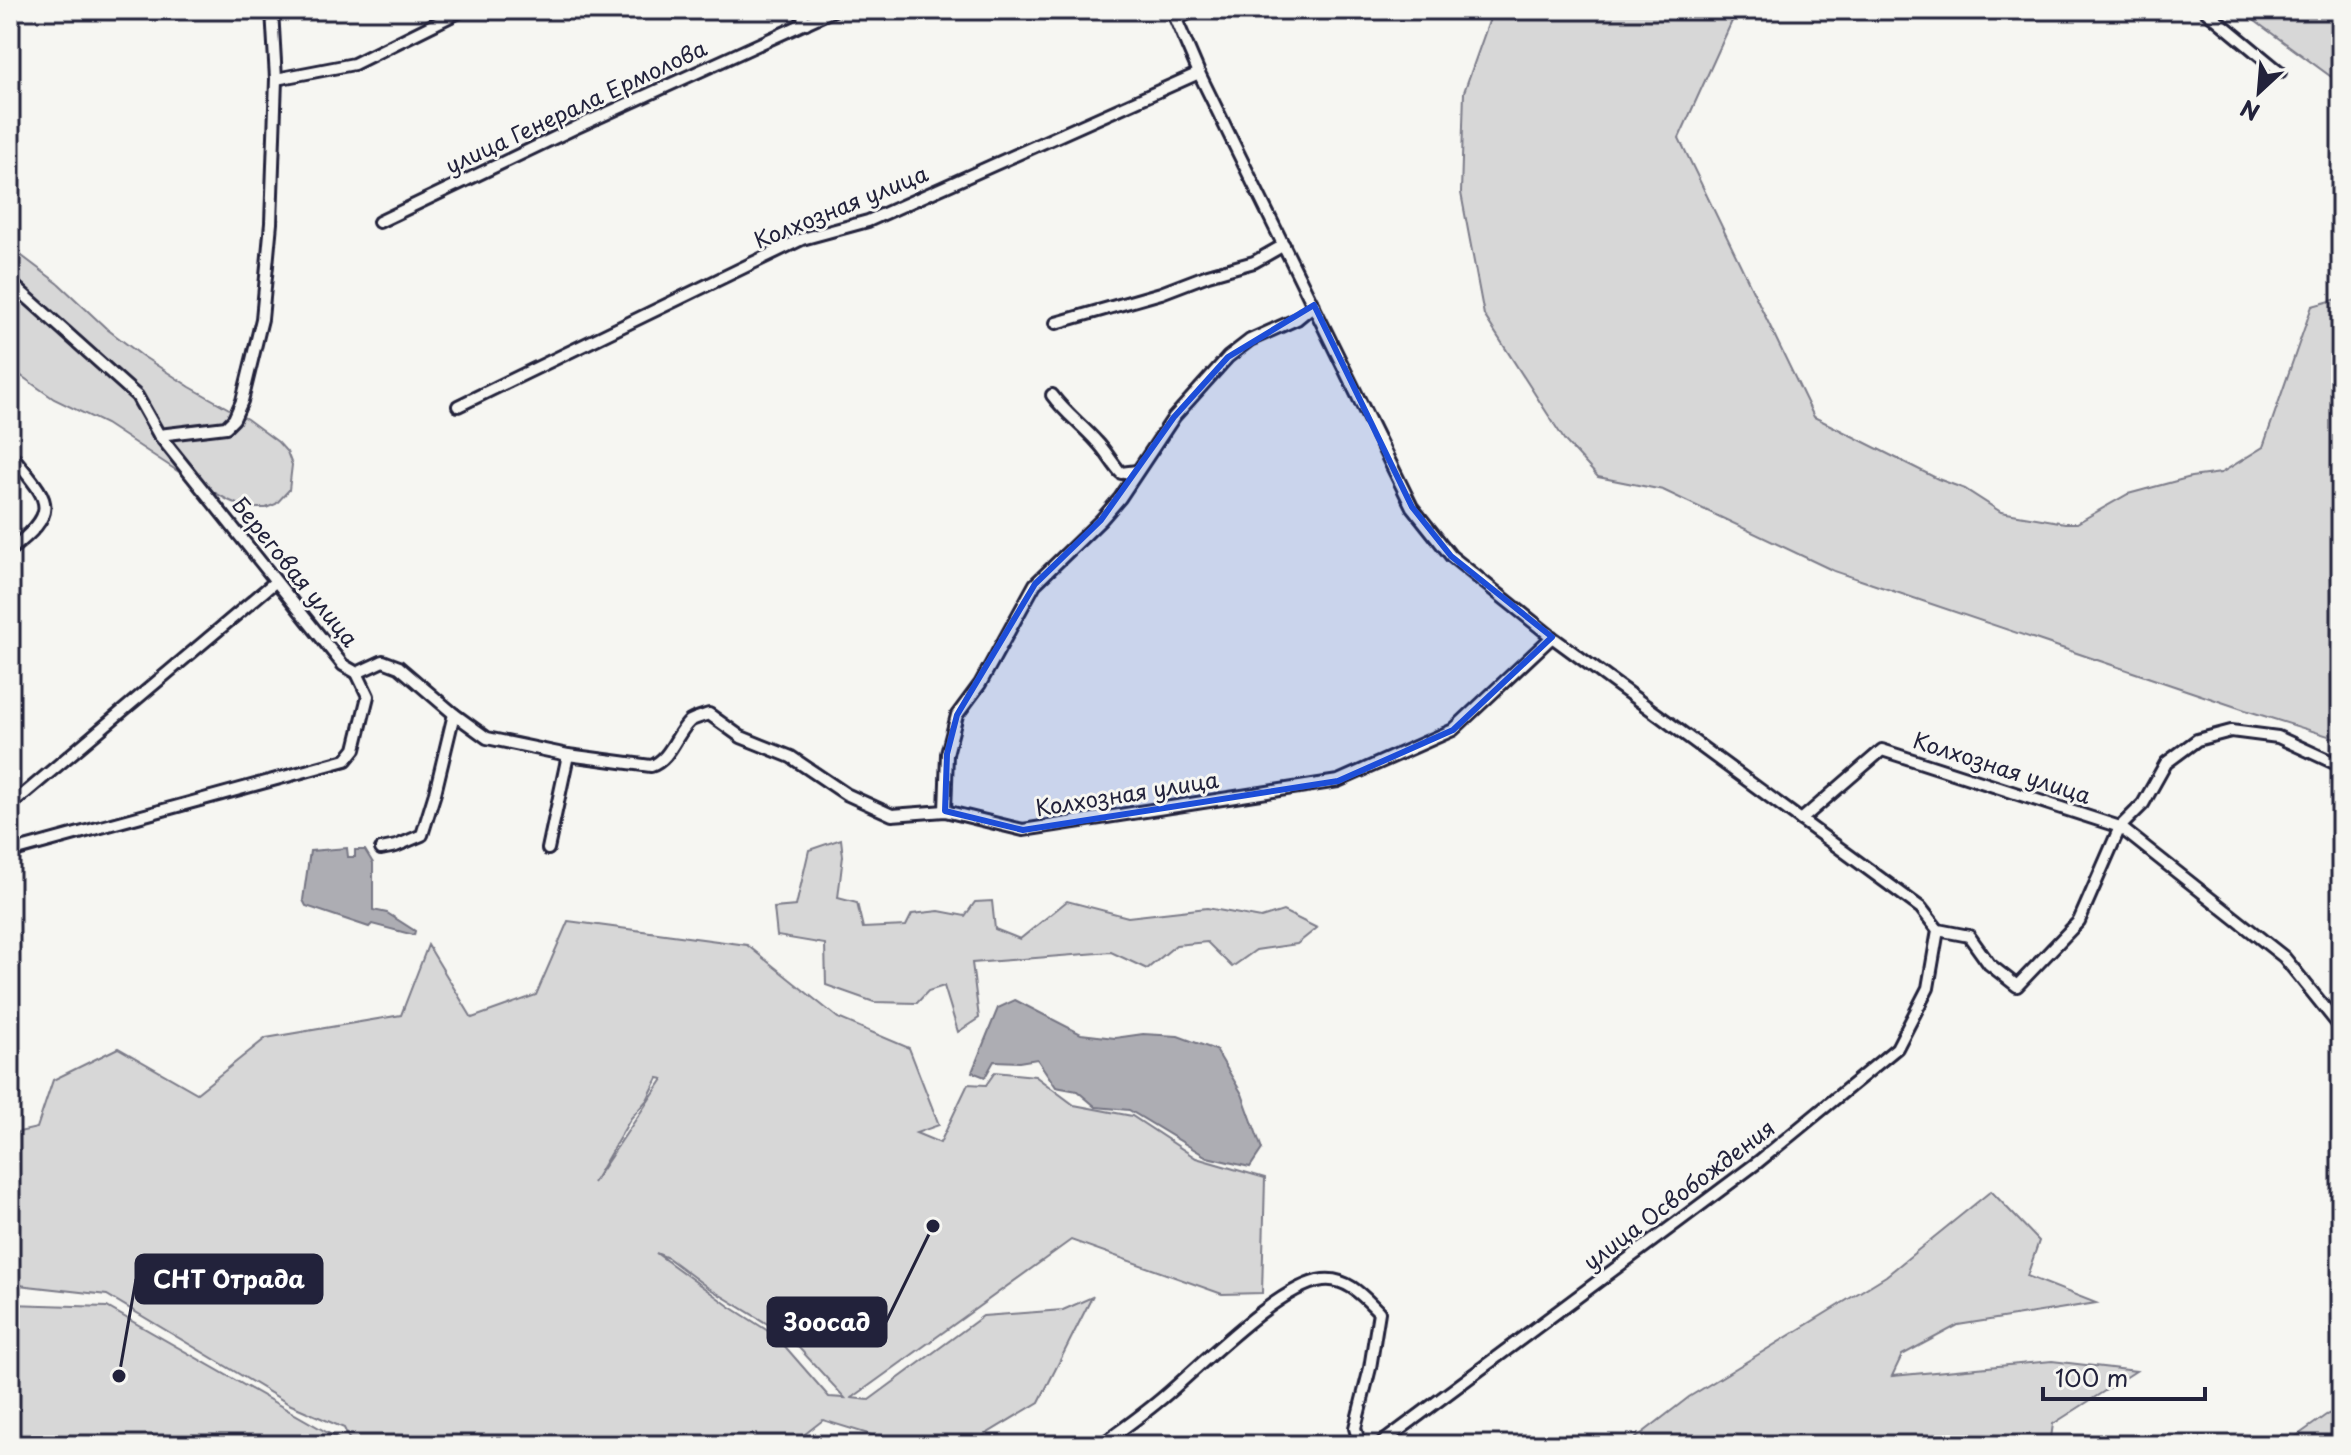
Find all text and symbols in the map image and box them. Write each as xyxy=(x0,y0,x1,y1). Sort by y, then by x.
street label: улица Генерала Ермолова xyxy=(439,30,712,181)
north arrow xyxy=(2219,52,2299,132)
text: N xyxy=(2235,93,2265,130)
street label: Колхозная улица xyxy=(749,156,932,256)
street label: Береговая улица xyxy=(225,489,367,653)
street label: Колхозная улица xyxy=(1909,722,2096,811)
street label: Колхозная улица xyxy=(1033,762,1221,823)
street label: улица Освобождения xyxy=(1575,1111,1781,1277)
callout: СНТ Отрада xyxy=(136,1255,322,1303)
text: СНТ Отрада xyxy=(153,1260,305,1296)
callout: Зоосад xyxy=(768,1298,886,1346)
text: Зоосад xyxy=(783,1303,870,1339)
scale bar xyxy=(2043,1351,2205,1401)
text: 100 m xyxy=(2055,1359,2128,1395)

